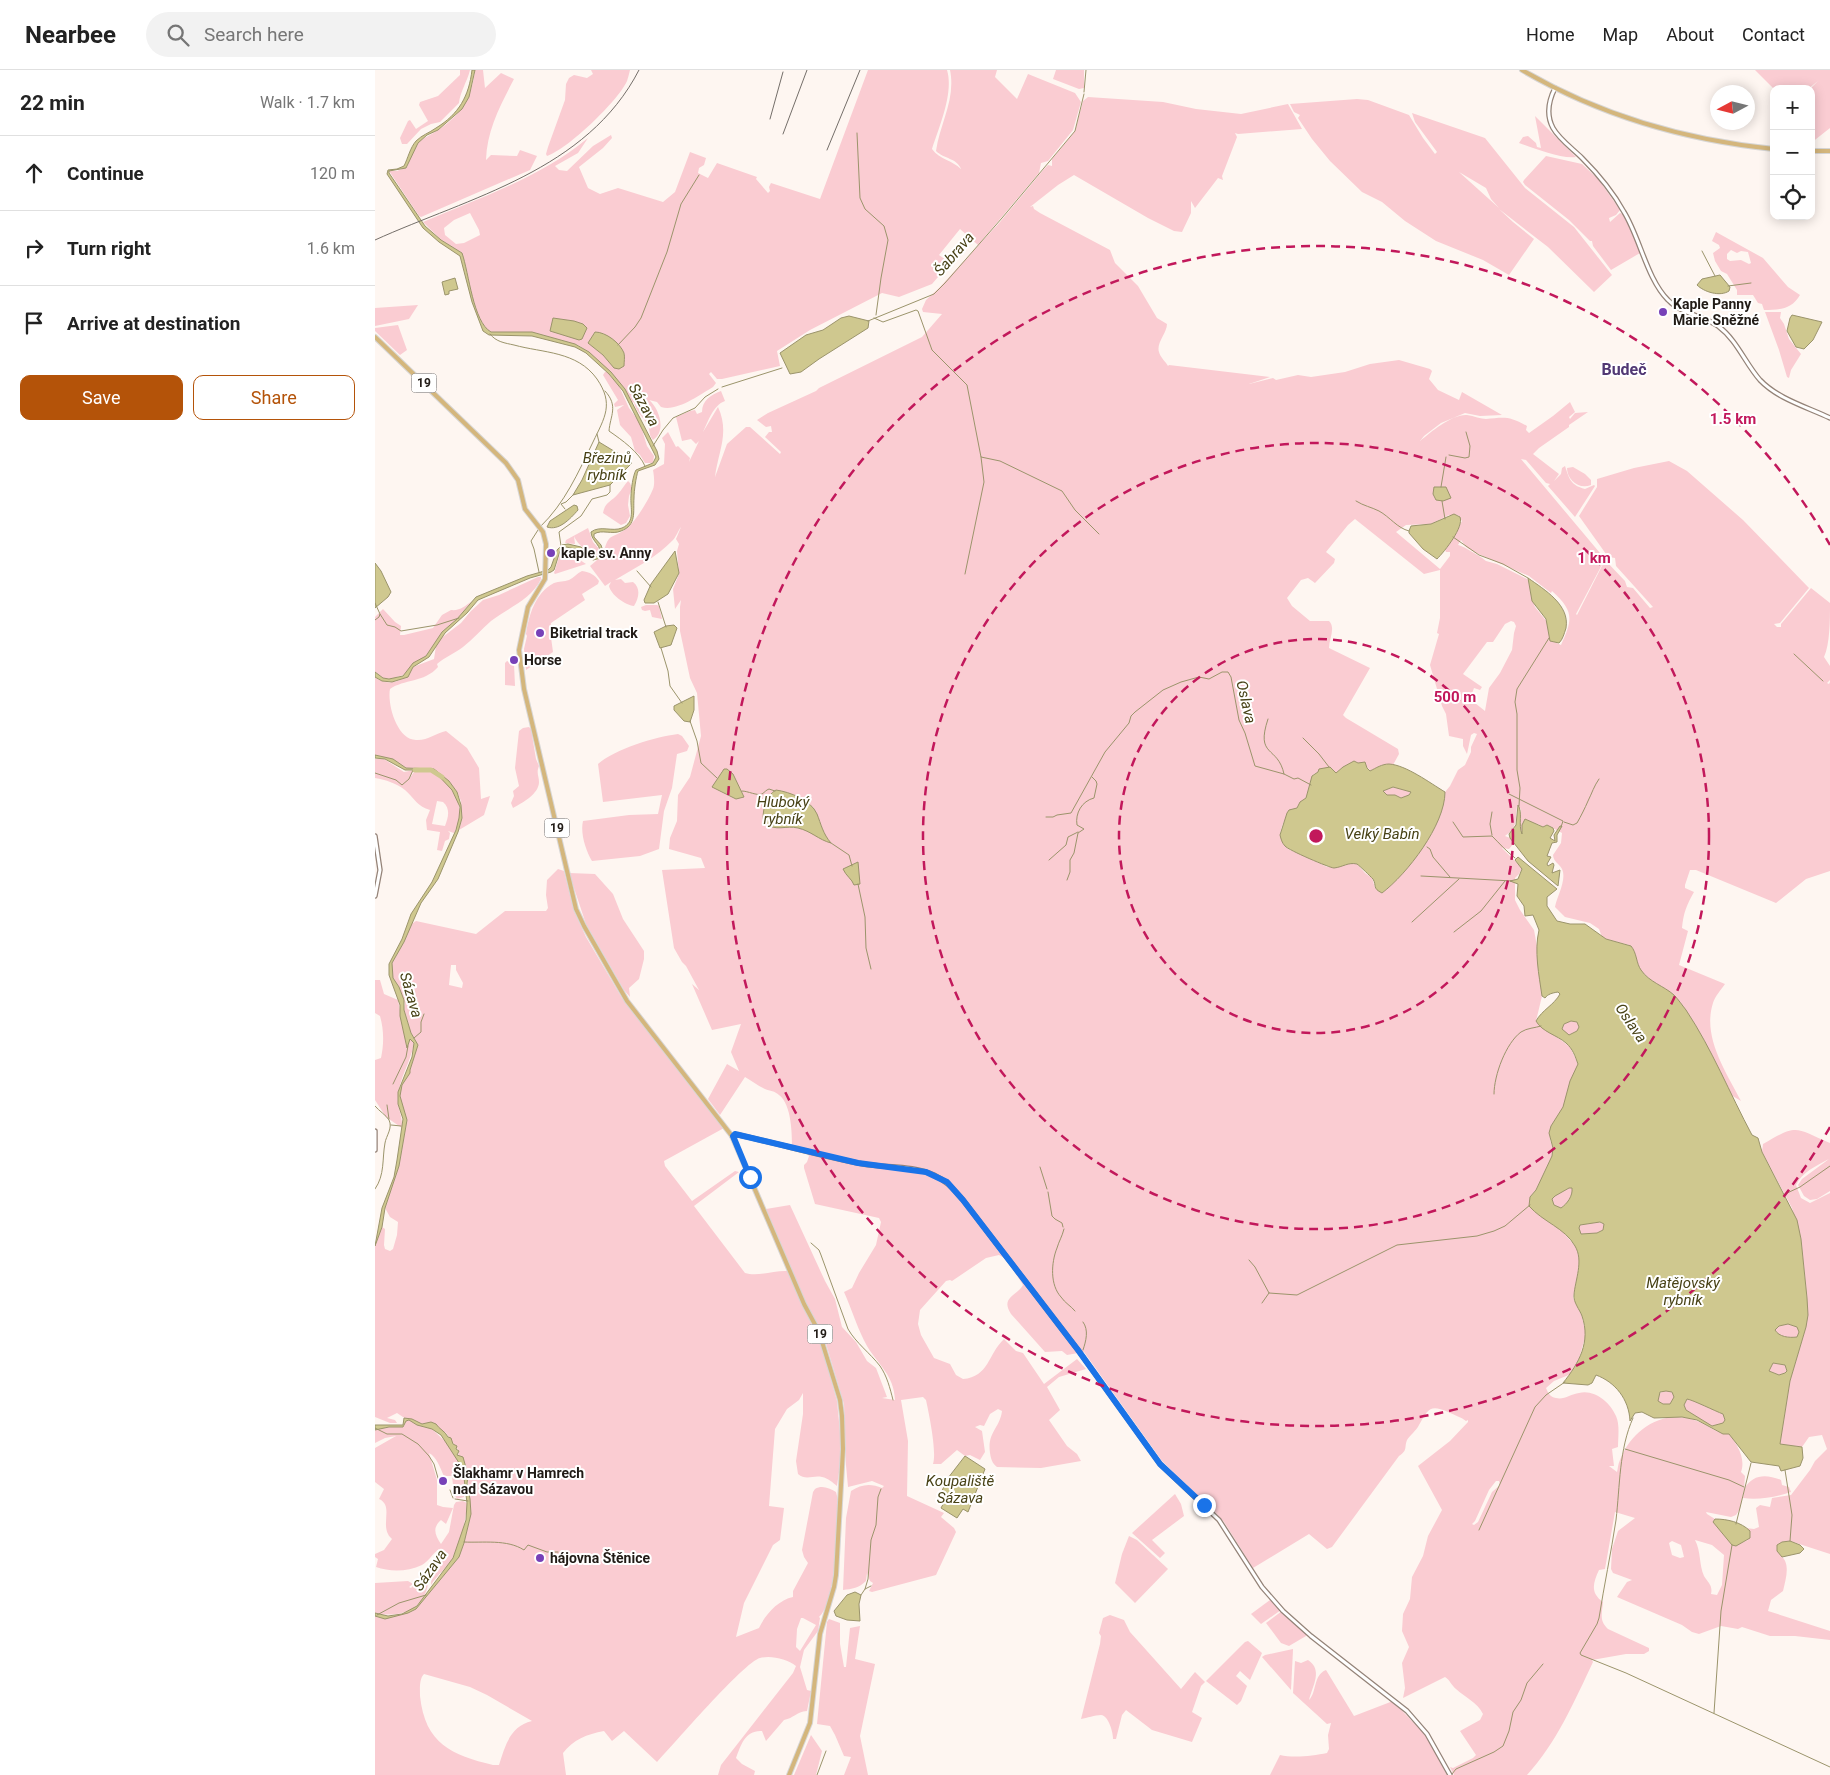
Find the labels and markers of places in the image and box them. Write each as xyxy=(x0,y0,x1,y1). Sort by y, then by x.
place label: Kaple Panny Marie Sněžné xyxy=(1673,296,1760,328)
marker: Kaple Panny Marie Sněžné xyxy=(1657,306,1669,318)
place label: kaple sv. Anny xyxy=(561,545,652,561)
marker: kaple sv. Anny xyxy=(545,547,557,559)
place label: Biketrial track xyxy=(550,625,638,641)
marker: Biketrial track xyxy=(534,627,546,639)
place label: Horse xyxy=(524,652,562,668)
marker: Horse xyxy=(508,654,520,666)
centre of rings xyxy=(1307,827,1325,845)
place label: Šlakhamr v Hamrech nad Sázavou xyxy=(453,1464,584,1497)
marker: Šlakhamr v Hamrech nad Sázavou xyxy=(437,1475,449,1487)
place label: hájovna Štěnice xyxy=(550,1549,650,1566)
marker: hájovna Štěnice xyxy=(534,1552,546,1564)

